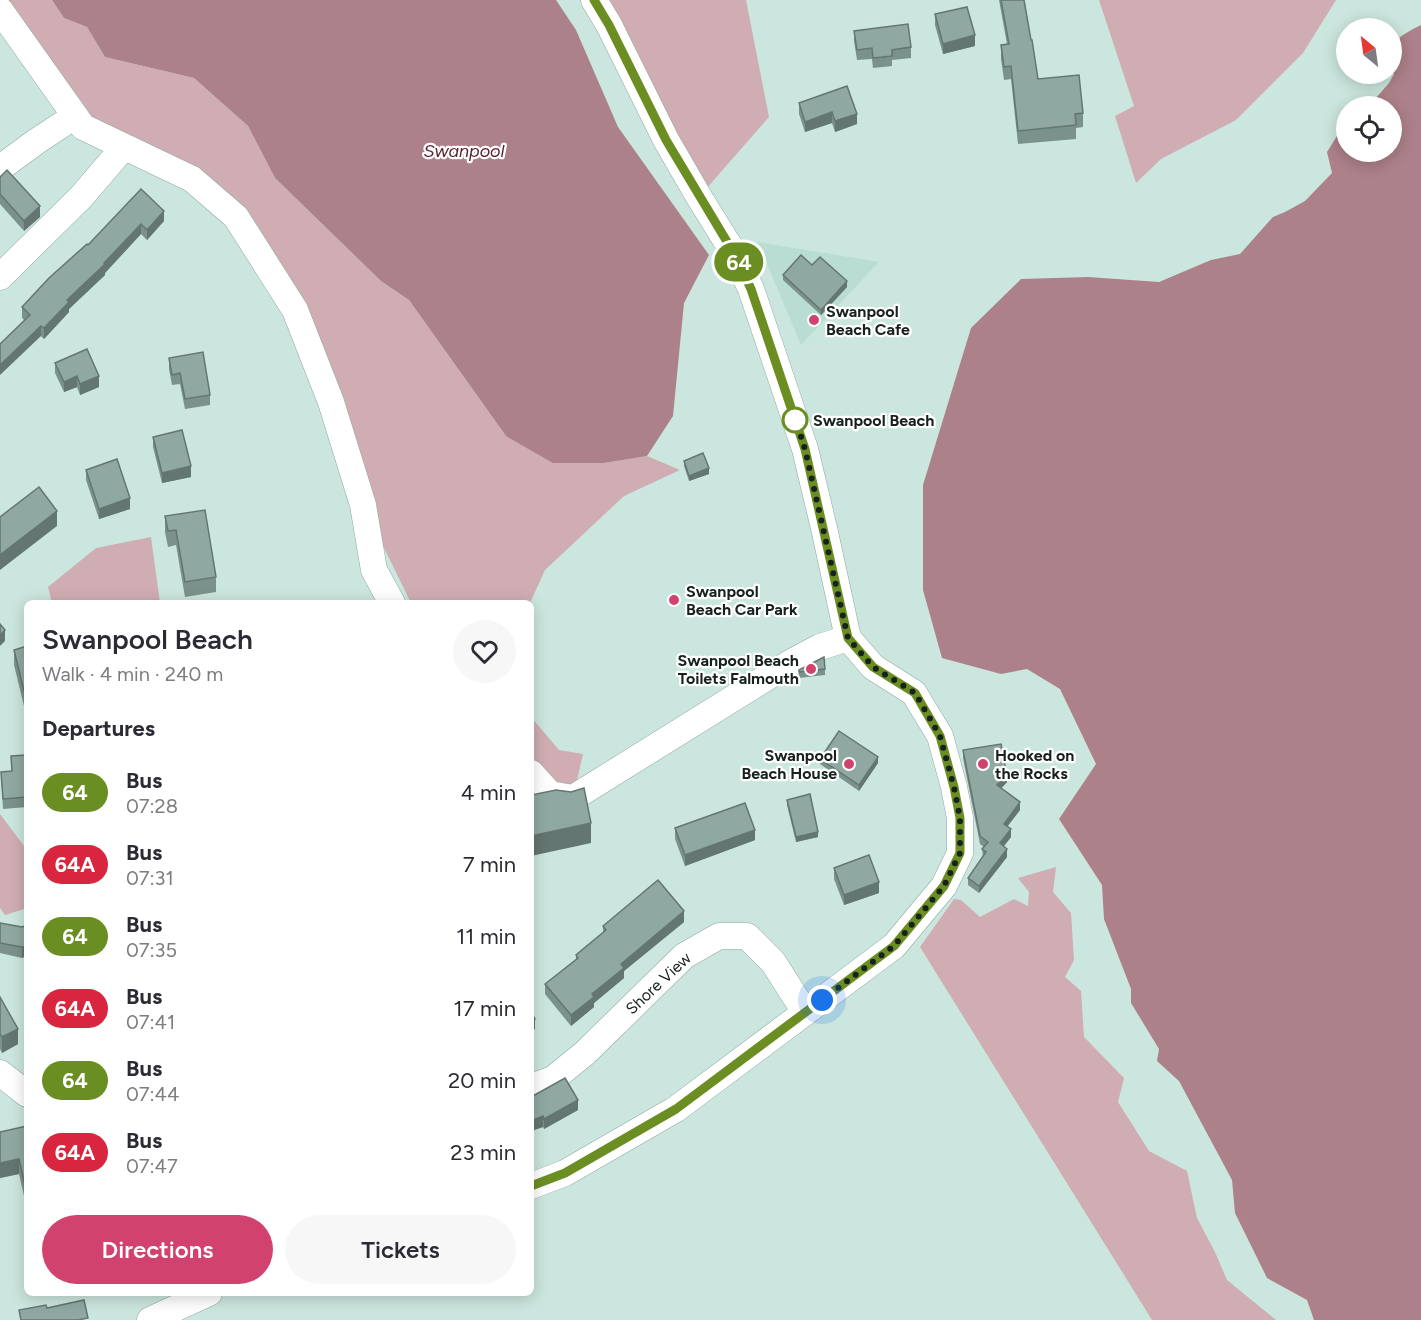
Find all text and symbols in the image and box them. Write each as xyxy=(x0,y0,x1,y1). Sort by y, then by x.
north arrow xyxy=(1336,18,1402,84)
map controls xyxy=(1336,18,1402,162)
button: locate xyxy=(1336,96,1402,162)
water label: Swanpool xyxy=(423,140,506,162)
line badge: 64 xyxy=(712,242,766,282)
text: 64 xyxy=(726,250,752,275)
place label: Swanpool Beach Cafe xyxy=(826,302,910,339)
marker: Swanpool Beach Cafe xyxy=(807,313,821,327)
marker: Swanpool Beach xyxy=(782,407,808,433)
place label: Swanpool Beach xyxy=(813,411,934,430)
place label: Swanpool Beach Car Park xyxy=(686,582,798,619)
marker: Swanpool Beach Car Park xyxy=(667,593,681,607)
button: heart xyxy=(453,620,516,683)
text: Swanpool Beach xyxy=(42,622,253,656)
place label: Swanpool Beach Toilets Falmouth xyxy=(678,651,799,688)
text: Walk · 4 min · 240 m xyxy=(42,662,223,686)
marker: Swanpool Beach Toilets Falmouth xyxy=(804,662,818,676)
text: Departures xyxy=(42,715,155,742)
place label: Swanpool Beach House xyxy=(741,746,837,783)
place label: Hooked on the Rocks xyxy=(995,746,1074,783)
marker: Swanpool Beach House xyxy=(842,757,856,771)
marker: Hooked on the Rocks xyxy=(976,757,990,771)
text: Bus xyxy=(126,767,162,794)
text: 4 min xyxy=(461,779,516,806)
text: 64 xyxy=(62,780,88,805)
text: 07:28 xyxy=(126,794,178,818)
text: Bus xyxy=(126,839,162,866)
text: 7 min xyxy=(463,851,516,878)
text: 64A xyxy=(55,852,95,877)
text: 07:31 xyxy=(126,866,174,890)
text: Bus xyxy=(126,911,162,938)
text: 11 min xyxy=(456,923,516,950)
text: 64 xyxy=(62,924,88,949)
text: 07:35 xyxy=(126,938,177,962)
street label: Shore View xyxy=(622,948,695,1018)
text: Bus xyxy=(126,983,162,1010)
your location xyxy=(807,985,837,1015)
text: 17 min xyxy=(454,995,516,1022)
text: 64A xyxy=(55,996,95,1021)
text: 07:41 xyxy=(126,1010,175,1034)
text: Bus xyxy=(126,1055,162,1082)
text: 20 min xyxy=(448,1067,516,1094)
text: 64 xyxy=(62,1068,88,1093)
text: 07:44 xyxy=(126,1082,179,1106)
text: Bus xyxy=(126,1127,162,1154)
text: 23 min xyxy=(450,1139,516,1166)
text: 64A xyxy=(55,1140,95,1165)
text: 07:47 xyxy=(126,1154,178,1178)
button: Directions xyxy=(42,1215,273,1284)
button: Tickets xyxy=(285,1215,516,1284)

